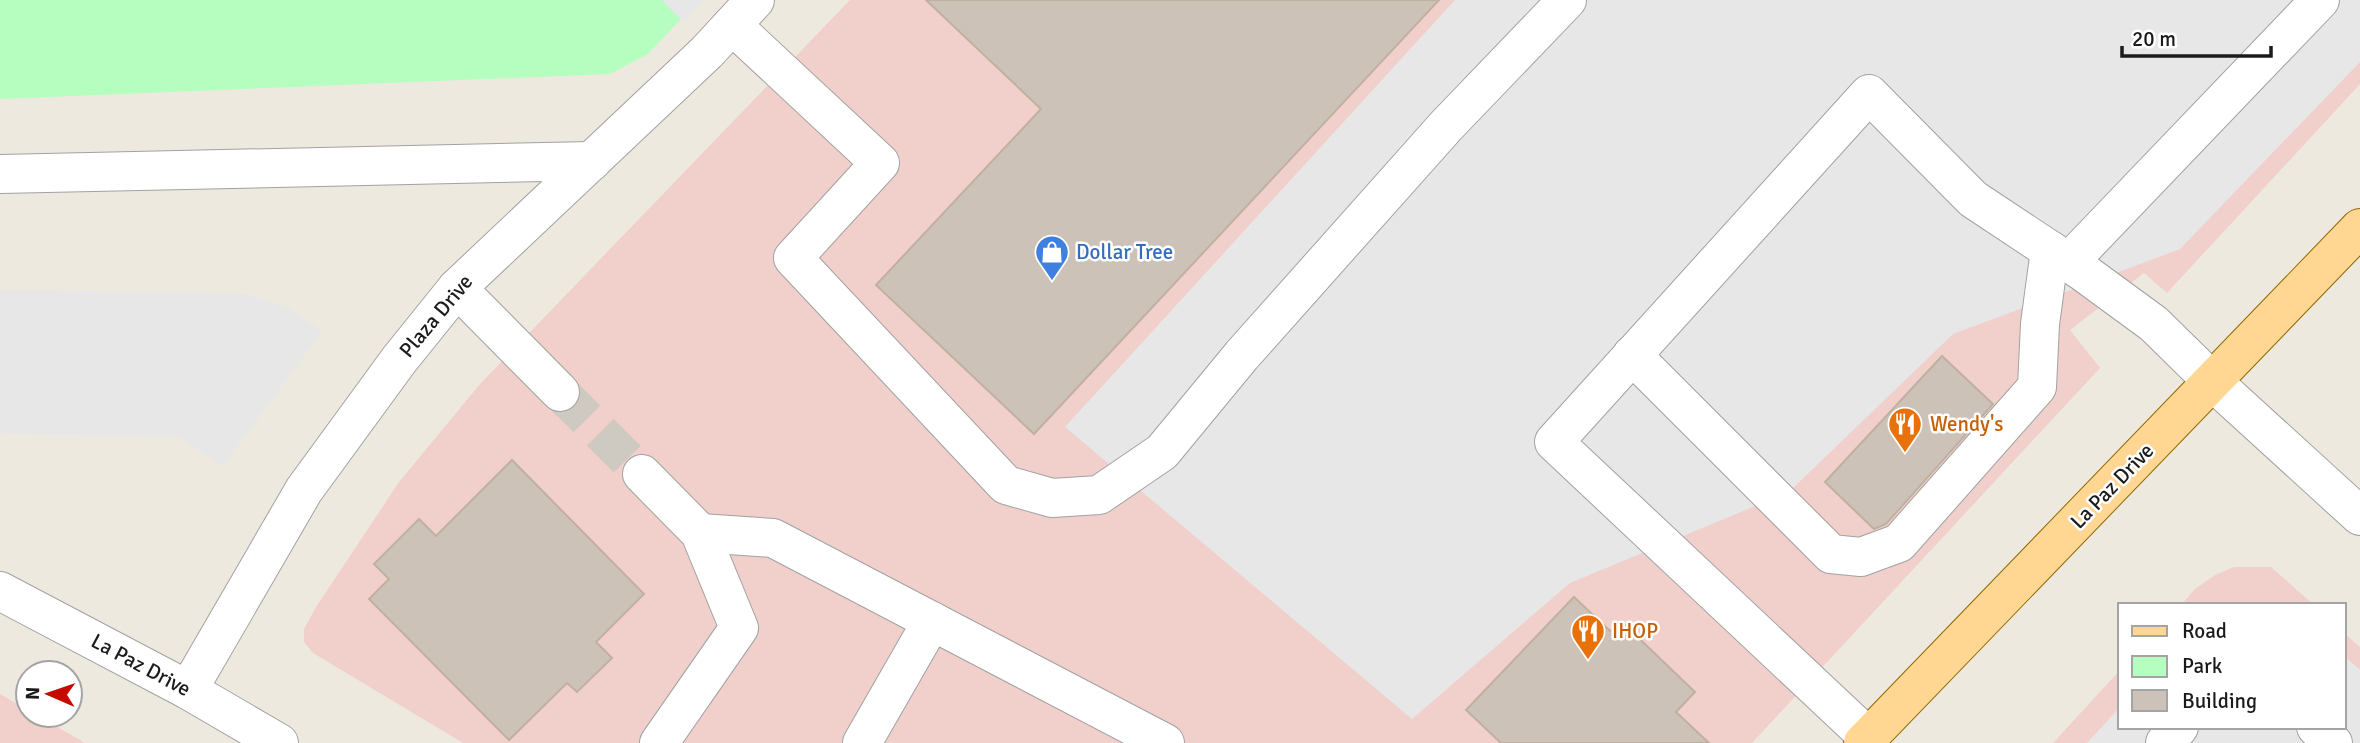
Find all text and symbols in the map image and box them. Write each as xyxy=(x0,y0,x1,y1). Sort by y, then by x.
scale bar xyxy=(2122,14,2271,58)
text: 20 m xyxy=(2132,26,2176,52)
shop icon: Dollar Tree xyxy=(1033,233,1071,282)
place label: Dollar Tree xyxy=(1076,239,1173,265)
street label: Plaza Drive xyxy=(394,269,478,363)
restaurant icon: Wendy's xyxy=(1886,405,1924,454)
place label: Wendy's xyxy=(1930,411,2003,437)
street label: La Paz Drive xyxy=(2065,438,2159,534)
legend xyxy=(2118,603,2346,729)
restaurant icon: IHOP xyxy=(1569,612,1607,661)
place label: IHOP xyxy=(1612,618,1658,644)
text: Road xyxy=(2182,618,2227,644)
street label: La Paz Drive xyxy=(87,628,195,702)
text: Park xyxy=(2182,653,2223,679)
north arrow xyxy=(14,659,84,729)
text: N xyxy=(21,686,45,700)
text: Building xyxy=(2182,688,2257,714)

